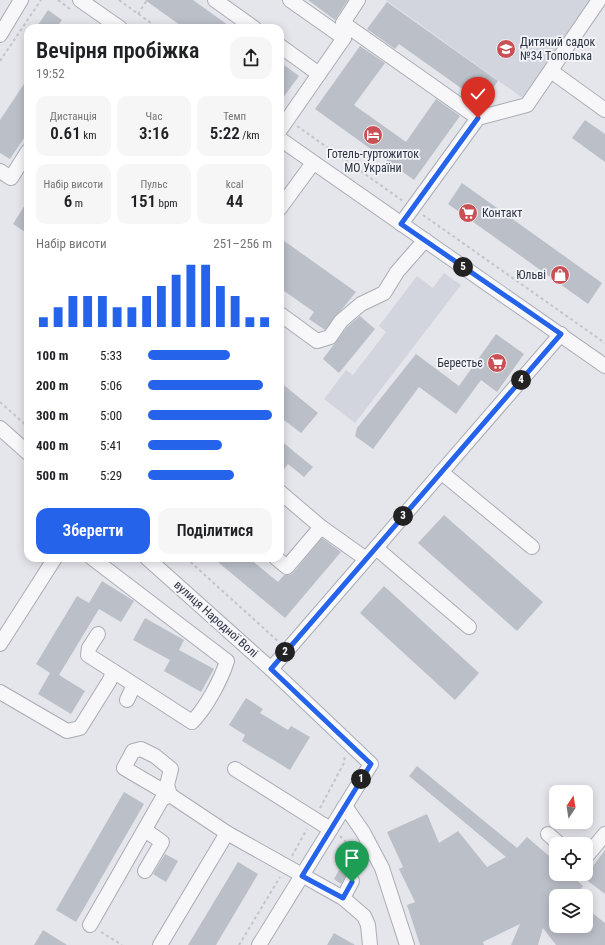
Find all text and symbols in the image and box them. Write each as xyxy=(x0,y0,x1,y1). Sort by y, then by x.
place label: Дитячий садок №34 Тополька xyxy=(520,35,595,63)
button: share xyxy=(230,37,272,79)
text: Вечірня пробіжка xyxy=(36,38,199,63)
school or university icon: Дитячий садок №34 Тополька xyxy=(495,38,517,60)
text: 19:52 xyxy=(36,66,65,81)
pin xyxy=(461,77,495,118)
icon: check xyxy=(467,83,489,105)
text: Дистанція xyxy=(50,110,97,123)
text: Час xyxy=(146,110,162,123)
text: Темп xyxy=(223,110,246,123)
text: 0.61 xyxy=(50,123,81,143)
text: 3:16 xyxy=(139,123,169,143)
text: 5:22 xyxy=(210,123,240,143)
hotel icon: Готель-гуртожиток МО України xyxy=(362,124,384,146)
text: km xyxy=(81,129,96,142)
text: /km xyxy=(240,129,260,142)
place label: Готель-гуртожиток МО України xyxy=(327,147,419,175)
text: Набір висоти xyxy=(43,178,103,191)
text: Пульс xyxy=(140,178,168,191)
text: kcal xyxy=(226,178,244,191)
text: 6 xyxy=(64,191,72,211)
text: 151 xyxy=(130,191,156,211)
text: 44 xyxy=(226,191,243,211)
text: m xyxy=(72,197,83,210)
text: bpm xyxy=(156,197,178,210)
supermarket icon: Контакт xyxy=(457,202,479,224)
place label: Контакт xyxy=(482,206,522,220)
text: Набір висоти xyxy=(36,236,107,251)
text: 251–256 m xyxy=(213,236,272,251)
pin: 5 xyxy=(453,257,473,277)
text: 5 xyxy=(460,260,466,273)
shop icon: Юльві xyxy=(549,264,571,286)
place label: Юльві xyxy=(516,268,546,282)
text: 100 m xyxy=(36,348,68,363)
text: 5:33 xyxy=(100,348,122,363)
supermarket icon: Берестьє xyxy=(486,352,508,374)
place label: Берестьє xyxy=(437,356,483,370)
pin: 4 xyxy=(511,370,531,390)
text: 4 xyxy=(518,373,524,386)
text: 200 m xyxy=(36,378,68,393)
text: 5:06 xyxy=(100,378,122,393)
text: 300 m xyxy=(36,408,68,423)
text: 5:00 xyxy=(100,408,122,423)
text: 400 m xyxy=(36,438,68,453)
text: 5:41 xyxy=(100,438,122,453)
text: 500 m xyxy=(36,468,68,483)
text: 5:29 xyxy=(100,468,122,483)
pin: 3 xyxy=(393,506,413,526)
button: Зберегти xyxy=(36,508,150,554)
button: Поділитися xyxy=(158,508,272,554)
text: 3 xyxy=(400,509,406,522)
street label: вулиця Народної Волі xyxy=(171,578,261,660)
pin: 2 xyxy=(275,642,295,662)
text: 2 xyxy=(282,645,288,658)
pin: 1 xyxy=(351,769,371,789)
text: 1 xyxy=(358,772,364,785)
north arrow xyxy=(549,785,593,829)
map controls xyxy=(549,785,593,933)
button: locate xyxy=(549,837,593,881)
pin xyxy=(335,841,369,882)
icon: arrive xyxy=(341,847,363,869)
button: layers xyxy=(549,889,593,933)

